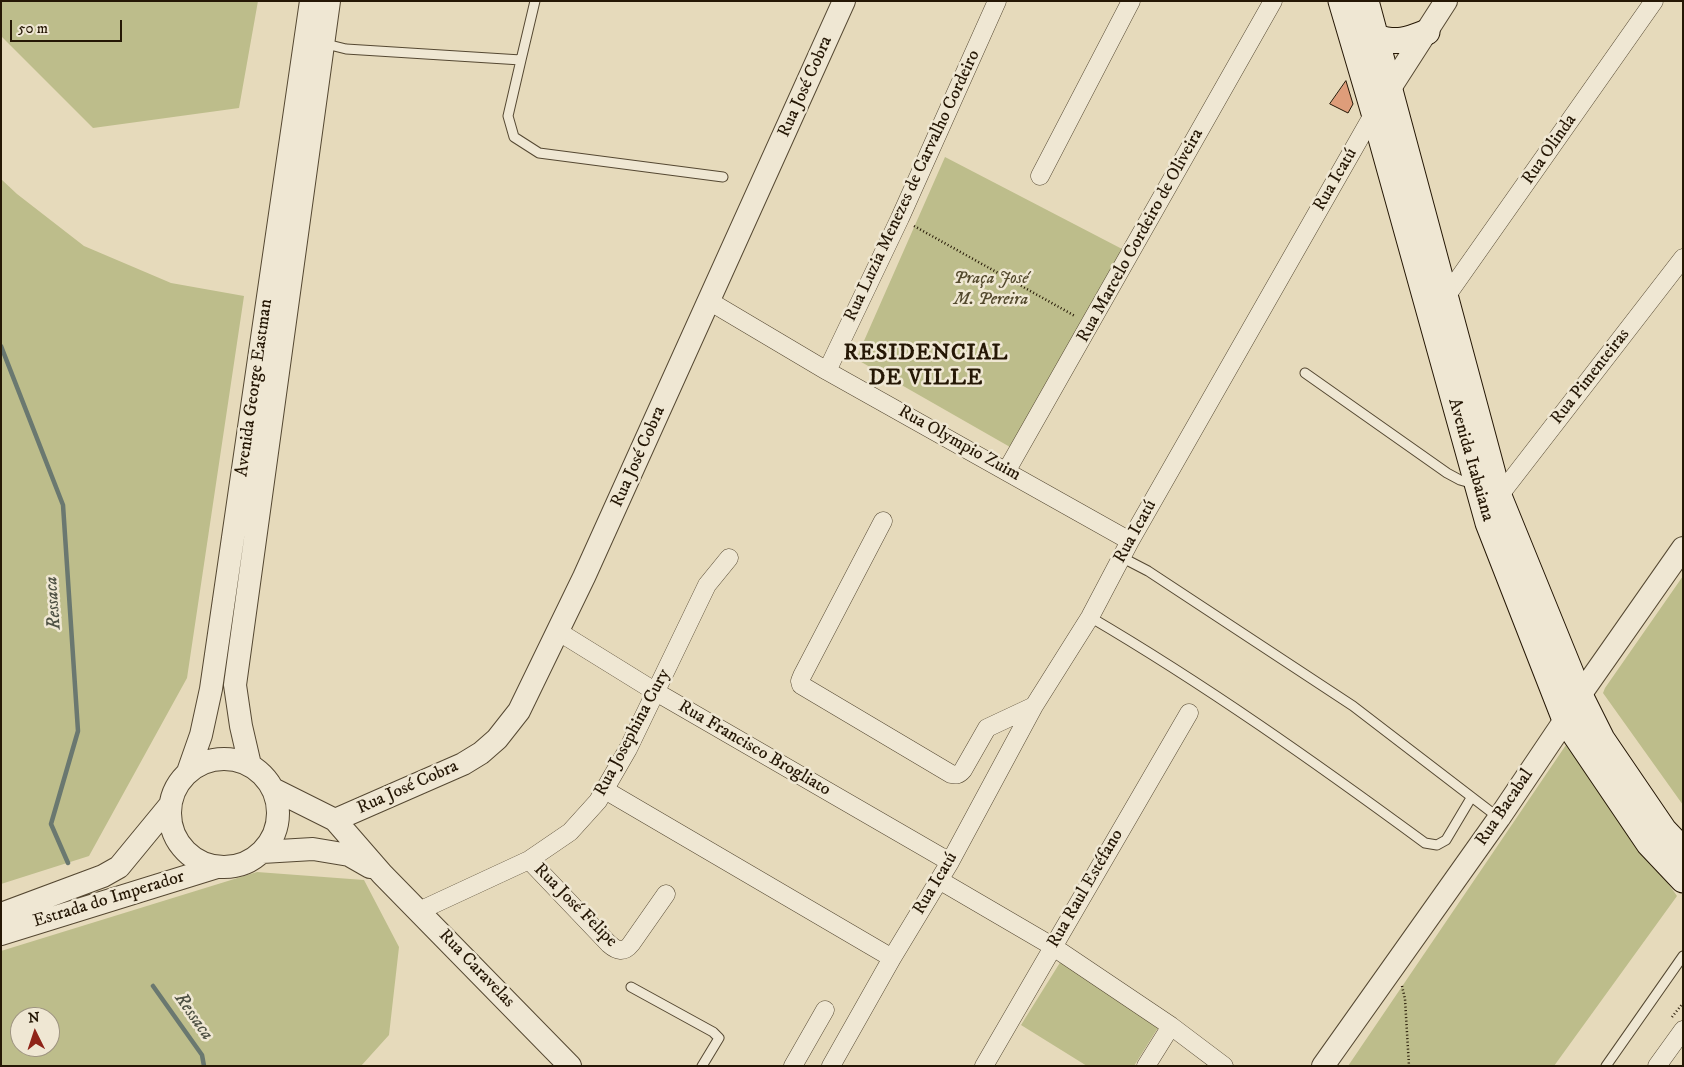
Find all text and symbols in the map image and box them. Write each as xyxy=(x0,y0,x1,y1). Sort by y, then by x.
scale bar xyxy=(12,10,125,42)
text: 50 m xyxy=(18,19,48,38)
street label: Rua José Cobra xyxy=(774,33,838,141)
street label: Rua Luzia Menezes de Carvalho Cordeiro xyxy=(840,47,986,325)
street label: Rua Olinda xyxy=(1518,111,1582,189)
street label: Rua Marcelo Cordeiro de Oliveira xyxy=(1073,125,1209,347)
street label: Rua Icatú xyxy=(1309,145,1363,215)
park label: Praça José M. Pereira xyxy=(954,268,1028,310)
street label: Avenida George Eastman xyxy=(232,298,278,478)
street label: Rua Pimenteiras xyxy=(1547,325,1635,429)
district label: RESIDENCIAL DE VILLE xyxy=(842,341,1010,392)
street label: Avenida Itabaiana xyxy=(1442,396,1498,524)
street label: Rua Olympio Zuim xyxy=(894,401,1024,487)
street label: Rua José Cobra xyxy=(607,403,671,511)
street label: Rua Icatú xyxy=(1110,497,1162,567)
water label: Ressaca xyxy=(41,576,67,630)
street label: Rua Josephina Cury xyxy=(590,666,676,800)
street label: Rua Francisco Brogliato xyxy=(674,697,834,801)
street label: Rua José Cobra xyxy=(354,756,462,820)
street label: Rua Bacabal xyxy=(1471,765,1539,851)
street label: Rua Raul Estéfano xyxy=(1043,826,1129,952)
street label: Rua Icatú xyxy=(909,849,963,919)
street label: Rua José Felipe xyxy=(529,860,621,952)
street label: Estrada do Imperador xyxy=(31,867,187,933)
street label: Rua Caravelas xyxy=(433,925,519,1013)
water label: Ressaca xyxy=(168,989,218,1045)
north arrow xyxy=(10,1007,60,1057)
text: N xyxy=(28,1009,40,1027)

